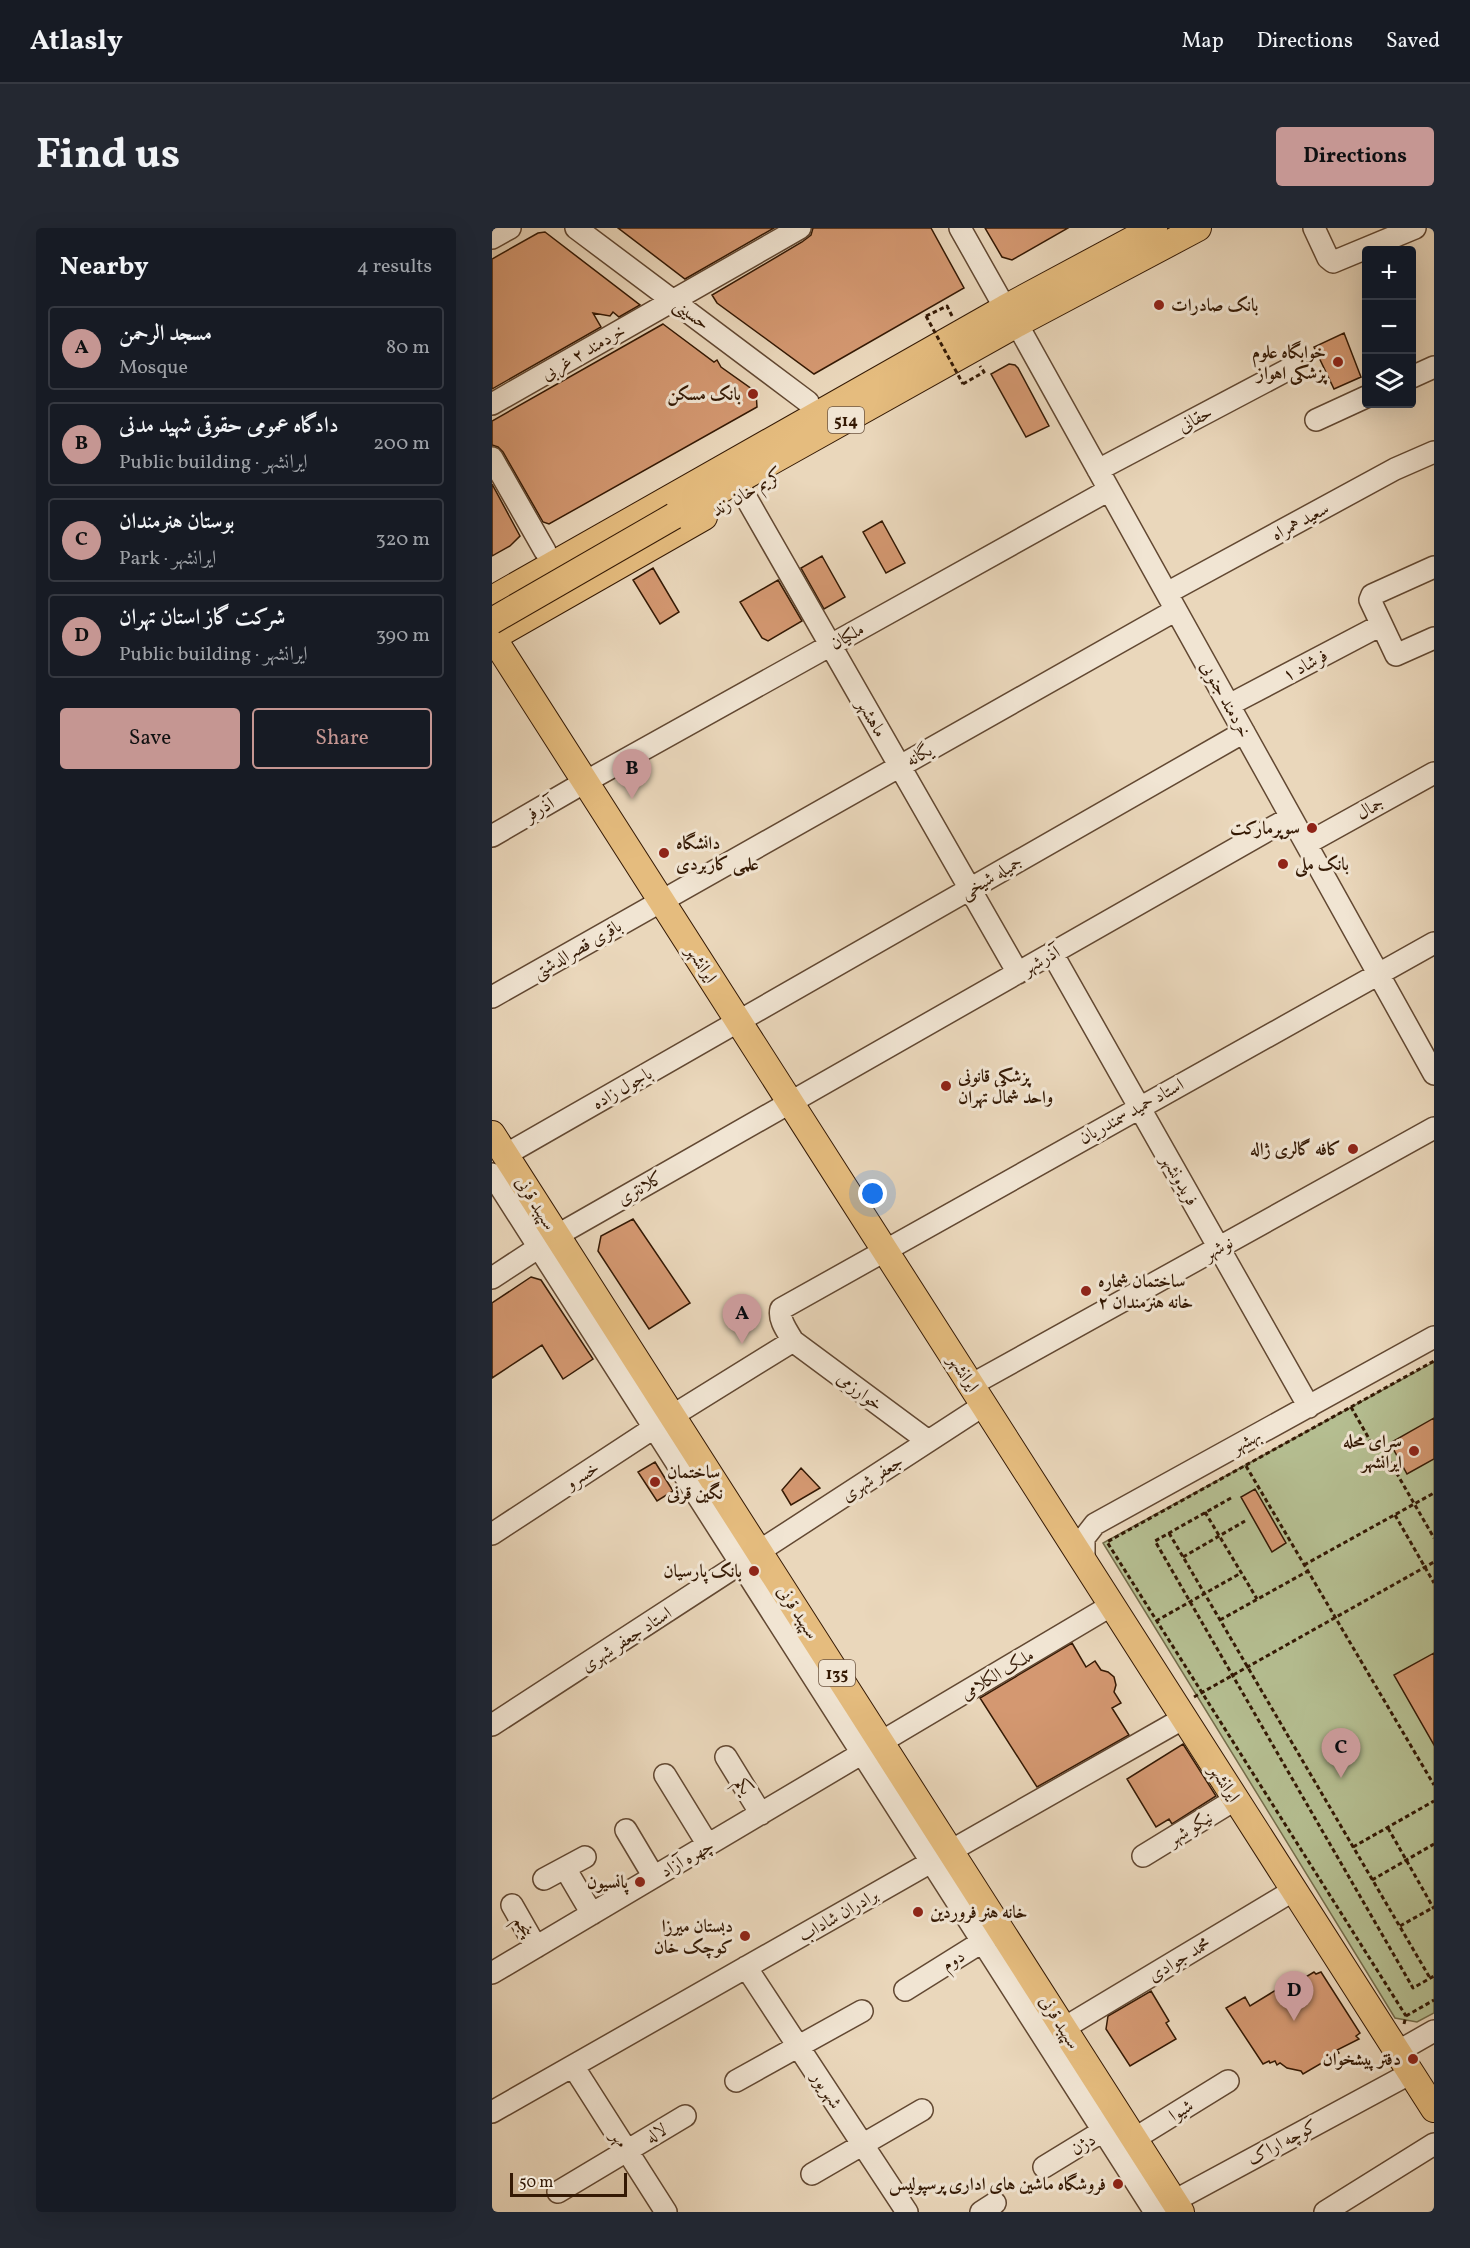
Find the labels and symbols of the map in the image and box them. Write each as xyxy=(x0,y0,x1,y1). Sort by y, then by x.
street label: حسینی xyxy=(668,293,714,337)
place label: بانک صادرات xyxy=(1171,294,1258,319)
marker: بانک صادرات xyxy=(1152,298,1166,312)
street label: خردمند ۲ غربی xyxy=(537,319,630,387)
place label: خوابگاه علوم پزشکی اهواز xyxy=(1252,340,1328,387)
marker: خوابگاه علوم پزشکی اهواز xyxy=(1331,355,1345,369)
place label: بانک مسکن xyxy=(667,383,741,408)
marker: بانک مسکن xyxy=(746,387,760,401)
street label: حقانی xyxy=(1174,401,1217,440)
road number: 514 xyxy=(828,407,864,433)
street label: کریم خان زند xyxy=(707,463,789,526)
street label: سعید همراه xyxy=(1267,497,1334,548)
street label: ملکیان xyxy=(826,618,869,657)
street label: فرشاد ۱ xyxy=(1279,644,1333,689)
street label: خردمند جنوبی xyxy=(1193,657,1256,743)
street label: ماهشهر xyxy=(849,693,892,743)
street label: یگانه xyxy=(902,737,939,774)
pin: B xyxy=(612,750,652,799)
street label: آذرفر xyxy=(518,791,561,830)
street label: جمال xyxy=(1352,792,1389,827)
place label: سوپرمارکت xyxy=(1230,817,1300,842)
marker: سوپرمارکت xyxy=(1305,821,1319,835)
place label: دانشگاه علمی کاربردی xyxy=(676,831,759,878)
marker: دانشگاه علمی کاربردی xyxy=(657,846,671,860)
street label: جمیله شیخی xyxy=(956,850,1027,906)
place label: بانک ملی xyxy=(1294,853,1349,878)
marker: بانک ملی xyxy=(1276,857,1290,871)
street label: باقری قصرالدشتی xyxy=(528,915,627,986)
street label: آذرشهر xyxy=(1017,939,1067,983)
street label: ایرانشهر xyxy=(678,940,722,988)
street label: باجول زاده xyxy=(588,1062,658,1117)
place label: پزشکی قانونی واحد شمال تهران xyxy=(957,1065,1053,1111)
street label: استاد حمید سمندریان xyxy=(1075,1073,1189,1152)
marker: پزشکی قانونی واحد شمال تهران xyxy=(939,1079,953,1093)
place label: کافه گالری ژاله xyxy=(1250,1138,1341,1163)
marker: کافه گالری ژاله xyxy=(1346,1142,1360,1156)
street label: فریدونشهر xyxy=(1153,1149,1203,1211)
street label: کلانتری xyxy=(613,1166,668,1213)
street label: سپهبد قرنی xyxy=(508,1172,561,1236)
your location xyxy=(858,1179,887,1208)
street label: نوشهر xyxy=(1198,1231,1238,1269)
place label: ساختمان شماره ۲ خانه هنرمندان xyxy=(1098,1270,1193,1316)
marker: ساختمان شماره ۲ خانه هنرمندان xyxy=(1079,1284,1093,1298)
pin: A xyxy=(722,1294,762,1344)
street label: ایرانشهر xyxy=(940,1349,984,1397)
street label: خوارزمی xyxy=(831,1367,887,1418)
street label: بهشهر xyxy=(1225,1424,1266,1462)
place label: سرای محله ایرانشهر xyxy=(1343,1430,1402,1476)
marker: سرای محله ایرانشهر xyxy=(1407,1444,1421,1458)
street label: جعفر شهری xyxy=(837,1450,909,1509)
street label: خسرو xyxy=(559,1456,605,1498)
place label: ساختمان نگین قرنی xyxy=(666,1461,723,1507)
marker: ساختمان نگین قرنی xyxy=(648,1475,662,1489)
place label: بانک پارسیان xyxy=(663,1560,742,1585)
marker: بانک پارسیان xyxy=(747,1564,761,1578)
street label: سپهبد قرنی xyxy=(770,1581,823,1645)
street label: استاد جعفر شهری xyxy=(577,1601,677,1679)
street label: ملک الکلامی xyxy=(956,1643,1039,1707)
road number: 135 xyxy=(819,1660,855,1686)
pin: C xyxy=(1322,1728,1360,1778)
street label: ایرانشهر xyxy=(1201,1759,1245,1807)
street label: یکم xyxy=(725,1774,758,1803)
street label: نیکو شهر xyxy=(1162,1806,1218,1854)
street label: چهره آزاد xyxy=(656,1834,719,1885)
place label: پانسیون xyxy=(587,1871,630,1896)
marker: پانسیون xyxy=(633,1875,647,1889)
street label: برادران شاداب xyxy=(794,1883,883,1949)
place label: خانه هنر فروردین xyxy=(930,1901,1027,1926)
marker: خانه هنر فروردین xyxy=(911,1905,925,1919)
street label: پنجم xyxy=(504,1911,539,1945)
place label: دبستان میرزا کوچک خان xyxy=(654,1915,733,1961)
marker: دبستان میرزا کوچک خان xyxy=(738,1929,752,1943)
street label: محمد جوادی xyxy=(1144,1932,1216,1989)
street label: دوم xyxy=(937,1944,971,1980)
pin: D xyxy=(1274,1972,1314,2021)
street label: سپهبد قرنی xyxy=(1032,1991,1085,2055)
place label: دفتر پیشخوان xyxy=(1322,2048,1401,2073)
marker: دفتر پیشخوان xyxy=(1406,2052,1420,2066)
street label: شهریور xyxy=(803,2066,847,2114)
street label: شیوا xyxy=(1165,2094,1199,2128)
street label: کوچه اراک xyxy=(1243,2114,1322,2172)
street label: لاله xyxy=(641,2118,672,2151)
street label: مهر xyxy=(603,2125,634,2153)
street label: دژن xyxy=(1066,2128,1101,2163)
scale bar xyxy=(510,2170,627,2198)
place label: فروشگاه ماشین های اداری پرسپولیس xyxy=(889,2172,1106,2198)
marker: فروشگاه ماشین های اداری پرسپولیس xyxy=(1111,2177,1125,2191)

